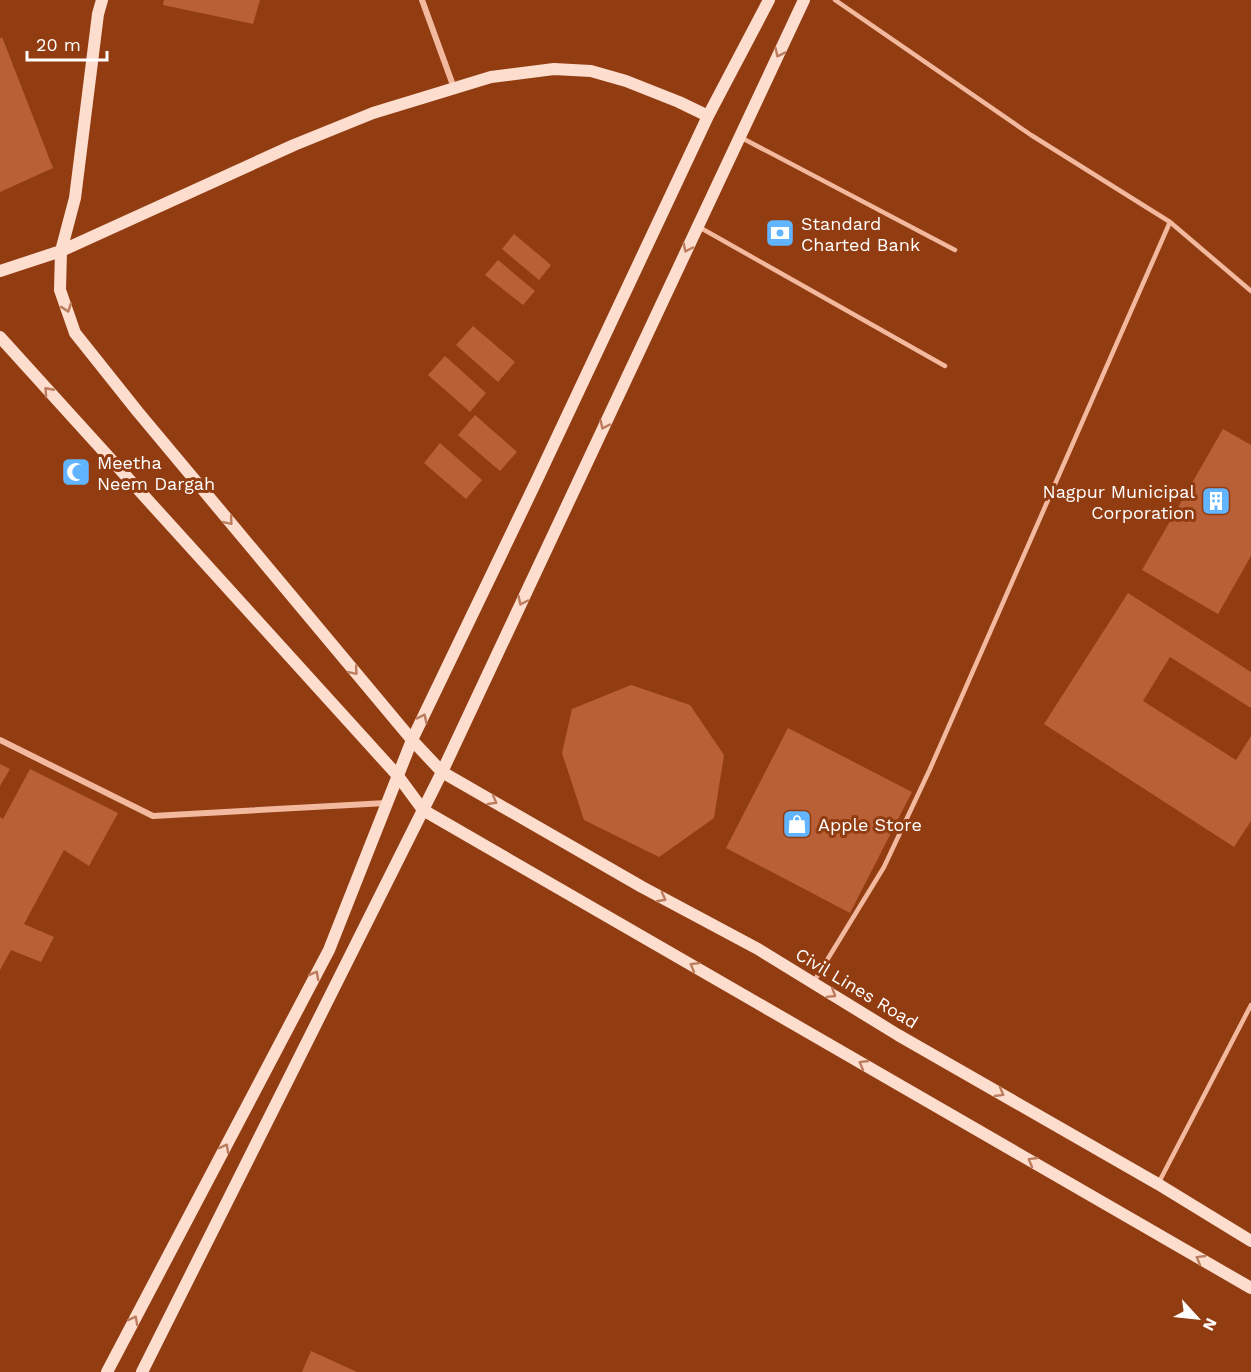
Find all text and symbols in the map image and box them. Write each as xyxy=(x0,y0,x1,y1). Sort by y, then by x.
scale bar xyxy=(27,24,106,62)
text: 20 m xyxy=(36,34,81,55)
one-way arrow xyxy=(775,46,787,57)
place label: Standard Charted Bank xyxy=(801,213,920,255)
bank icon: Standard Charted Bank xyxy=(764,217,796,249)
one-way arrow xyxy=(682,242,694,253)
one-way arrow xyxy=(59,302,72,313)
one-way arrow xyxy=(44,387,55,397)
one-way arrow xyxy=(600,418,612,429)
place label: Meetha Neem Dargah xyxy=(97,452,215,494)
mosque icon: Meetha Neem Dargah xyxy=(60,456,92,488)
place label: Nagpur Municipal Corporation xyxy=(1043,481,1195,523)
building icon: Nagpur Municipal Corporation xyxy=(1200,485,1232,517)
one-way arrow xyxy=(222,514,233,525)
one-way arrow xyxy=(517,595,529,606)
one-way arrow xyxy=(347,664,358,675)
one-way arrow xyxy=(416,713,427,724)
one-way arrow xyxy=(487,794,497,805)
shop icon: Apple Store xyxy=(781,808,813,840)
place label: Apple Store xyxy=(818,814,922,835)
one-way arrow xyxy=(656,891,666,902)
street label: Civil Lines Road xyxy=(792,943,922,1033)
one-way arrow xyxy=(690,962,700,973)
one-way arrow xyxy=(308,970,320,981)
one-way arrow xyxy=(826,986,836,998)
one-way arrow xyxy=(859,1060,869,1071)
one-way arrow xyxy=(994,1085,1004,1097)
one-way arrow xyxy=(218,1143,229,1154)
one-way arrow xyxy=(1027,1157,1038,1169)
one-way arrow xyxy=(1196,1255,1206,1266)
north arrow xyxy=(1167,1288,1227,1348)
text: N xyxy=(1199,1315,1221,1334)
one-way arrow xyxy=(127,1316,138,1327)

